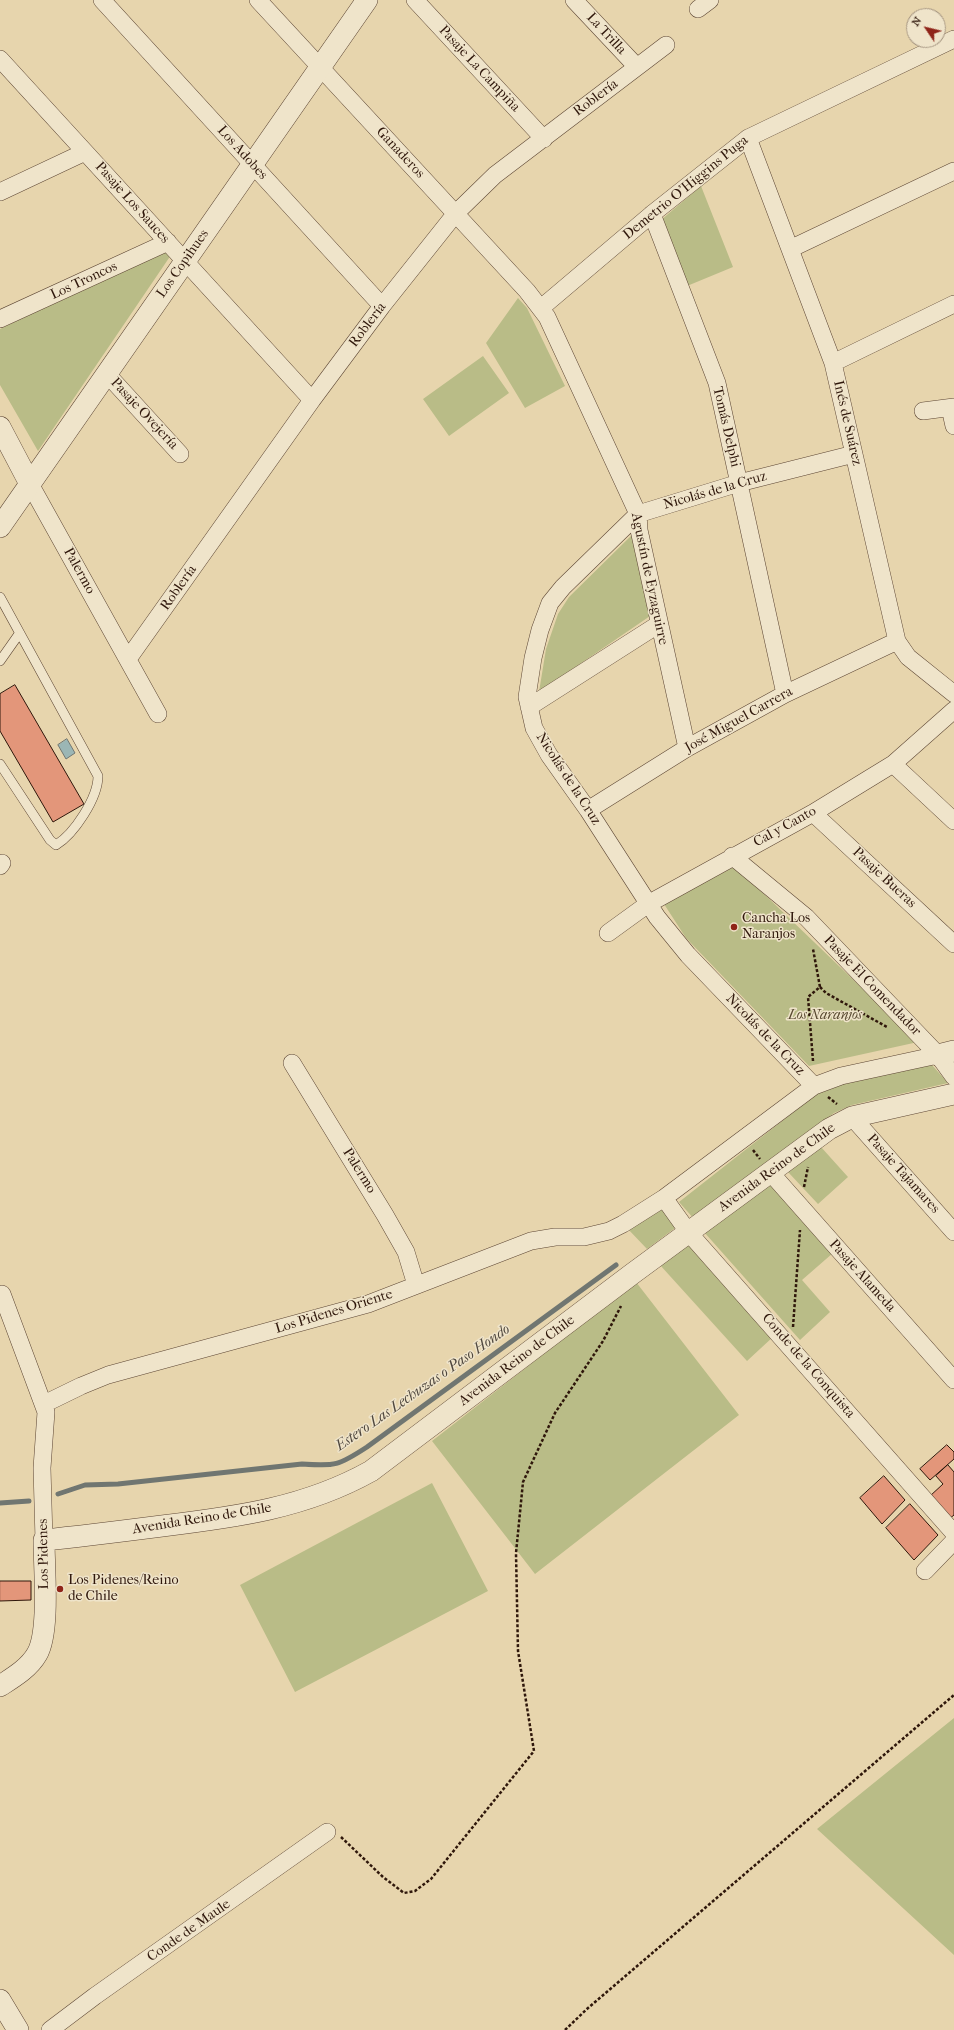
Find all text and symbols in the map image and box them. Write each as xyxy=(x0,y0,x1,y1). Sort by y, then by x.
north arrow xyxy=(906,8,946,48)
street label: La Trilla xyxy=(583,10,629,58)
text: N xyxy=(909,14,924,29)
street label: Pasaje La Campiña xyxy=(435,22,523,116)
street label: Roblería xyxy=(570,76,622,120)
street label: Los Adobes xyxy=(213,122,271,184)
street label: Ganaderos xyxy=(372,124,428,182)
street label: Demetrio O'Higgins Puga xyxy=(620,132,752,244)
street label: Pasaje Los Sauces xyxy=(91,159,173,247)
street label: Los Copihues xyxy=(153,227,213,301)
street label: Los Troncos xyxy=(48,258,120,304)
street label: Roblería xyxy=(346,299,390,351)
street label: Pasaje Ovejería xyxy=(107,375,181,453)
street label: Inés de Suárez xyxy=(829,379,865,467)
street label: Tomás Delphi xyxy=(709,385,743,469)
street label: Nicolás de la Cruz xyxy=(661,468,769,514)
street label: Agustín de Eyzaguirre xyxy=(627,511,671,647)
street label: Palermo xyxy=(60,545,98,597)
street label: Roblería xyxy=(157,562,201,614)
street label: José Miguel Carrera xyxy=(682,683,796,757)
street label: Nicolás de la Cruz xyxy=(532,730,604,828)
street label: Cal y Canto xyxy=(751,803,819,851)
street label: Pasaje Bueras xyxy=(849,844,919,912)
place label: Cancha Los Naranjos xyxy=(742,911,810,944)
marker: Cancha Los Naranjos xyxy=(729,922,739,932)
street label: Pasaje El Comendador xyxy=(820,932,924,1040)
street label: Nicolás de la Cruz xyxy=(722,991,808,1079)
park label: Los Naranjos xyxy=(788,1008,862,1024)
street label: Avenida Reino de Chile xyxy=(715,1120,839,1216)
street label: Pasaje Tajamares xyxy=(863,1131,943,1217)
street label: Palermo xyxy=(339,1145,379,1197)
street label: Pasaje Alameda xyxy=(825,1236,899,1316)
street label: Los Pidenes Oriente xyxy=(273,1286,395,1338)
street label: Conde de la Conquista xyxy=(758,1310,858,1422)
street label: Avenida Reino de Chile xyxy=(456,1312,578,1410)
water label: Estero Las Lechuzas o Paso Hondo xyxy=(332,1321,514,1455)
street label: Avenida Reino de Chile xyxy=(131,1500,273,1538)
street label: Los Pidenes xyxy=(35,1518,53,1590)
place label: Los Pidenes/Reino de Chile xyxy=(68,1573,179,1606)
marker: Los Pidenes/Reino de Chile xyxy=(55,1584,65,1594)
street label: Conde de Maule xyxy=(144,1896,234,1966)

